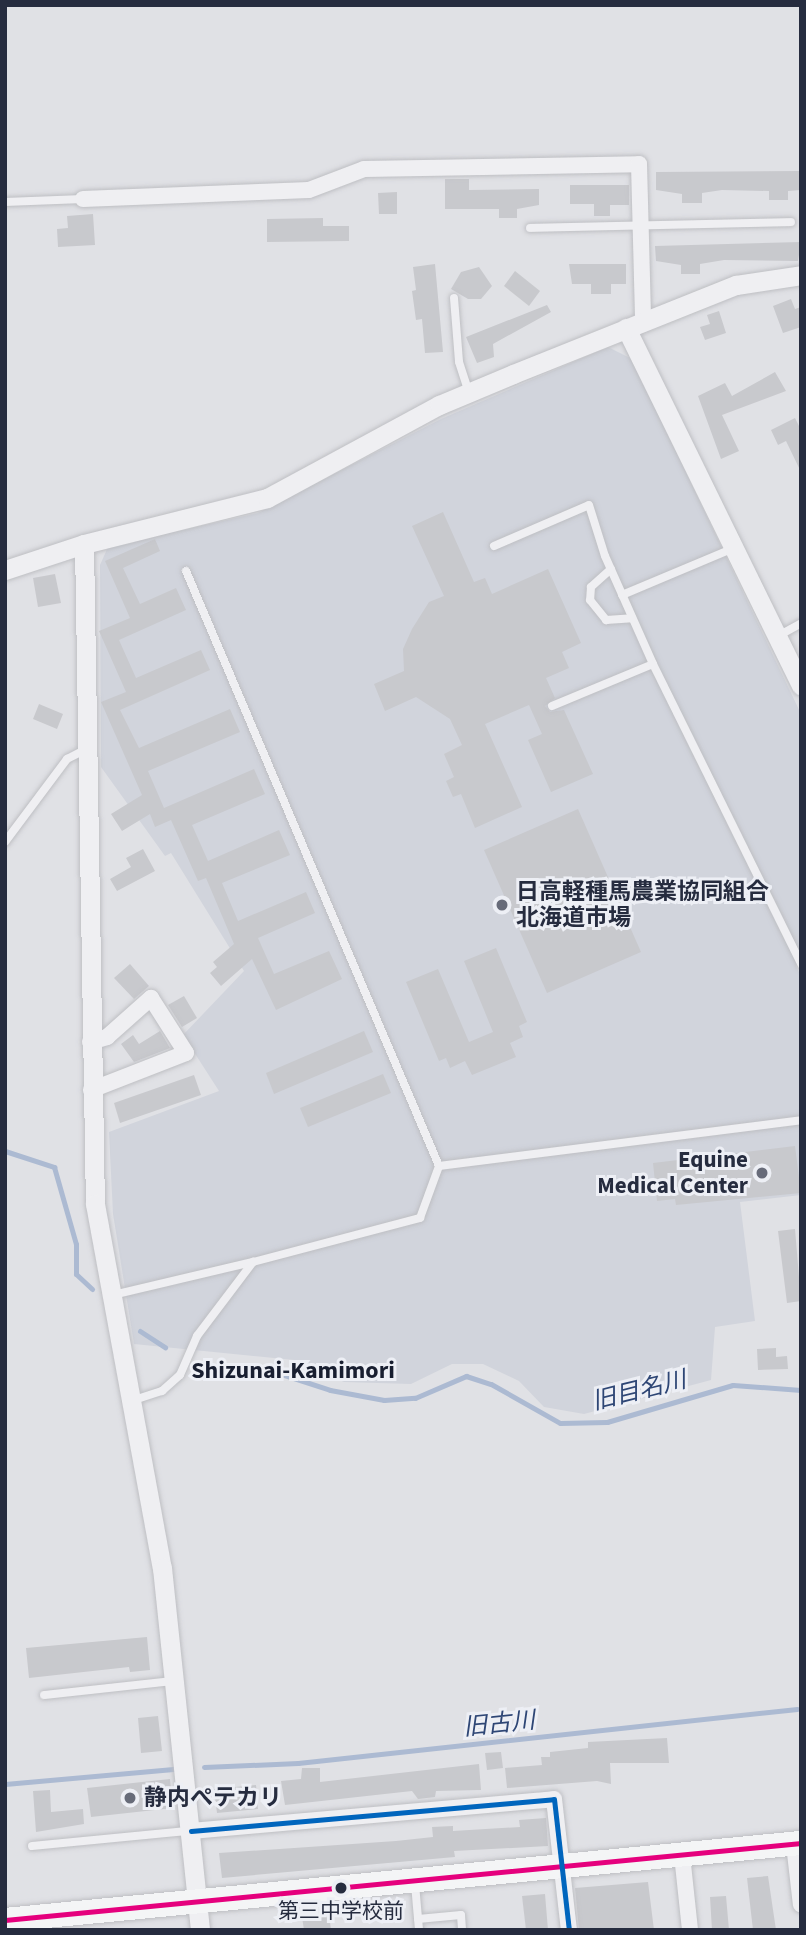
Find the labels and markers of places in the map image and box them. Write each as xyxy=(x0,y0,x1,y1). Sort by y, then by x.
place label: 日高軽種馬農業協同組合 北海道市場 xyxy=(516,878,769,932)
marker: 日高軽種馬農業協同組合 北海道市場 xyxy=(494,897,510,913)
place label: Equine Medical Center xyxy=(597,1146,748,1200)
marker: Equine Medical Center xyxy=(754,1165,770,1181)
place label: 静内ぺテカリ xyxy=(144,1784,282,1812)
marker: 静内ぺテカリ xyxy=(122,1790,138,1806)
marker: 第三中学校前 xyxy=(334,1881,348,1895)
place label: 第三中学校前 xyxy=(278,1898,404,1924)

